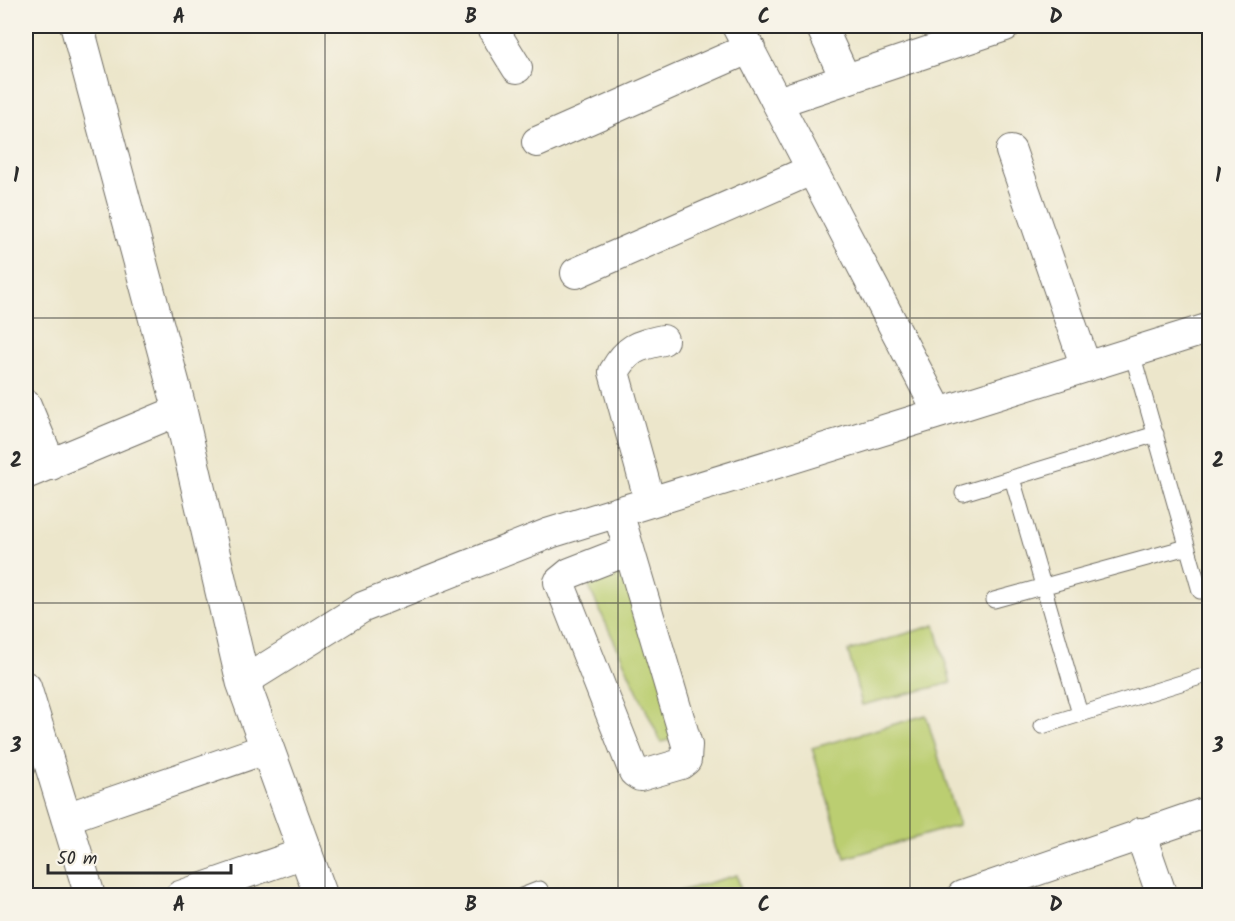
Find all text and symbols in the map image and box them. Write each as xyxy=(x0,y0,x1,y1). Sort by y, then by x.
text: A xyxy=(173,2,185,34)
text: B xyxy=(465,2,477,34)
text: C xyxy=(758,2,770,34)
text: D xyxy=(1049,2,1063,34)
text: 1 xyxy=(13,161,19,193)
text: 1 xyxy=(1215,161,1221,193)
text: 2 xyxy=(10,446,22,478)
text: 2 xyxy=(1212,446,1224,478)
text: 3 xyxy=(10,731,22,763)
text: 3 xyxy=(1212,731,1224,763)
scale bar xyxy=(48,837,231,875)
text: 50 m xyxy=(57,845,97,874)
text: A xyxy=(173,890,185,921)
text: B xyxy=(465,890,477,921)
text: C xyxy=(758,890,770,921)
text: D xyxy=(1049,890,1063,921)

